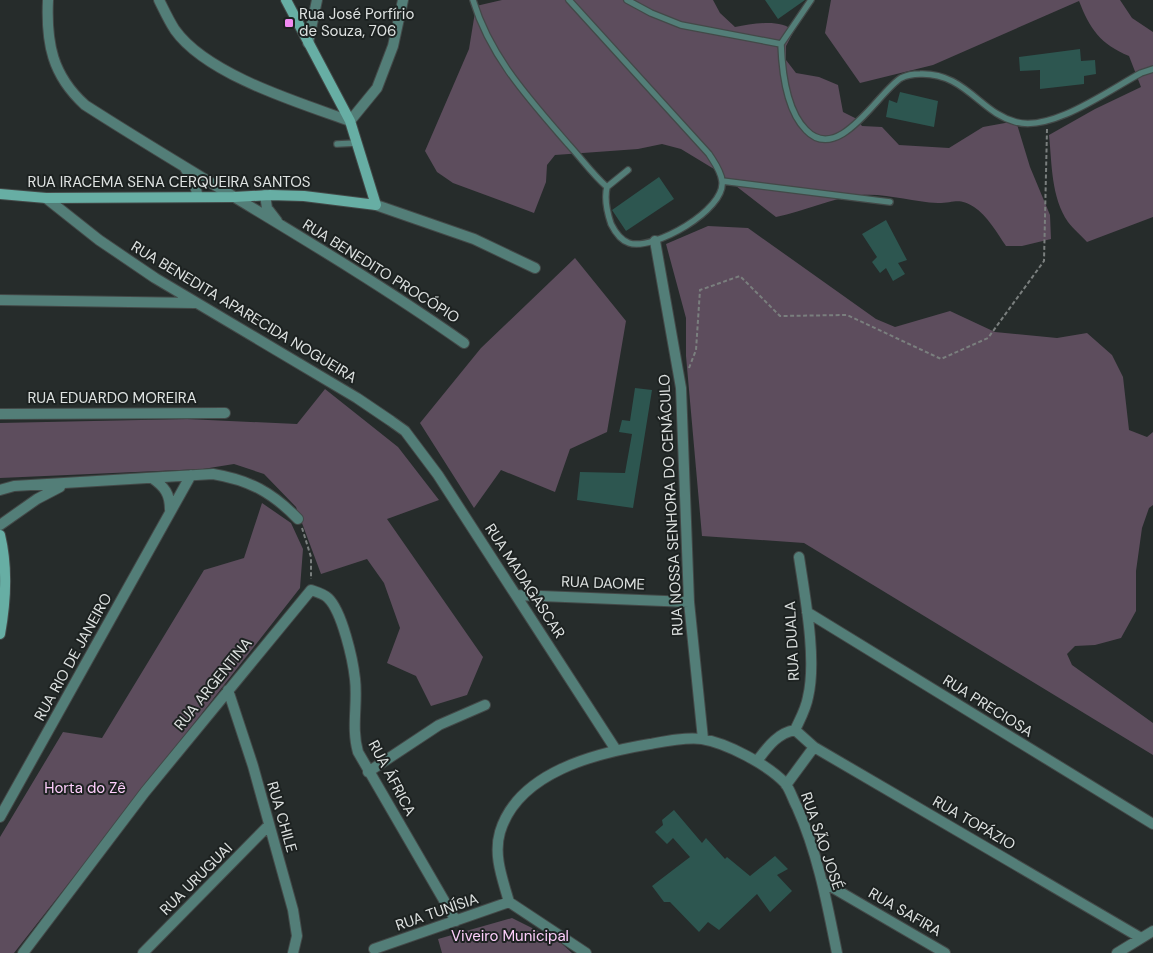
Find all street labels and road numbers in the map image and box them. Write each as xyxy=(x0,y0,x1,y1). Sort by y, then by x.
street label: RUA IRACEMA SENA CERQUEIRA SANTOS xyxy=(28,172,311,192)
street label: RUA BENEDITO PROCÓPIO xyxy=(299,214,463,328)
street label: RUA BENEDITA APARECIDA NOGUEIRA xyxy=(127,236,361,388)
street label: RUA NOSSA SENHORA DO CENÁCULO xyxy=(654,374,688,636)
street label: RUA EDUARDO MOREIRA xyxy=(27,388,197,408)
street label: RUA MADAGASCAR xyxy=(480,520,570,642)
street label: RUA DAOME xyxy=(561,572,645,594)
street label: RUA RIO DE JANEIRO xyxy=(30,590,116,724)
street label: RUA DUALA xyxy=(780,601,804,681)
street label: RUA ARGENTINA xyxy=(169,634,257,734)
street label: RUA PRECIOSA xyxy=(939,670,1037,742)
street label: RUA ÁFRICA xyxy=(364,737,420,819)
street label: RUA CHILE xyxy=(262,779,302,855)
street label: RUA SÃO JOSÉ xyxy=(796,789,848,893)
street label: RUA TOPÁZIO xyxy=(929,791,1019,855)
street label: RUA URUGUAI xyxy=(155,838,237,920)
street label: RUA SAFIRA xyxy=(865,883,945,941)
street label: RUA TUNÍSIA xyxy=(393,888,481,936)

